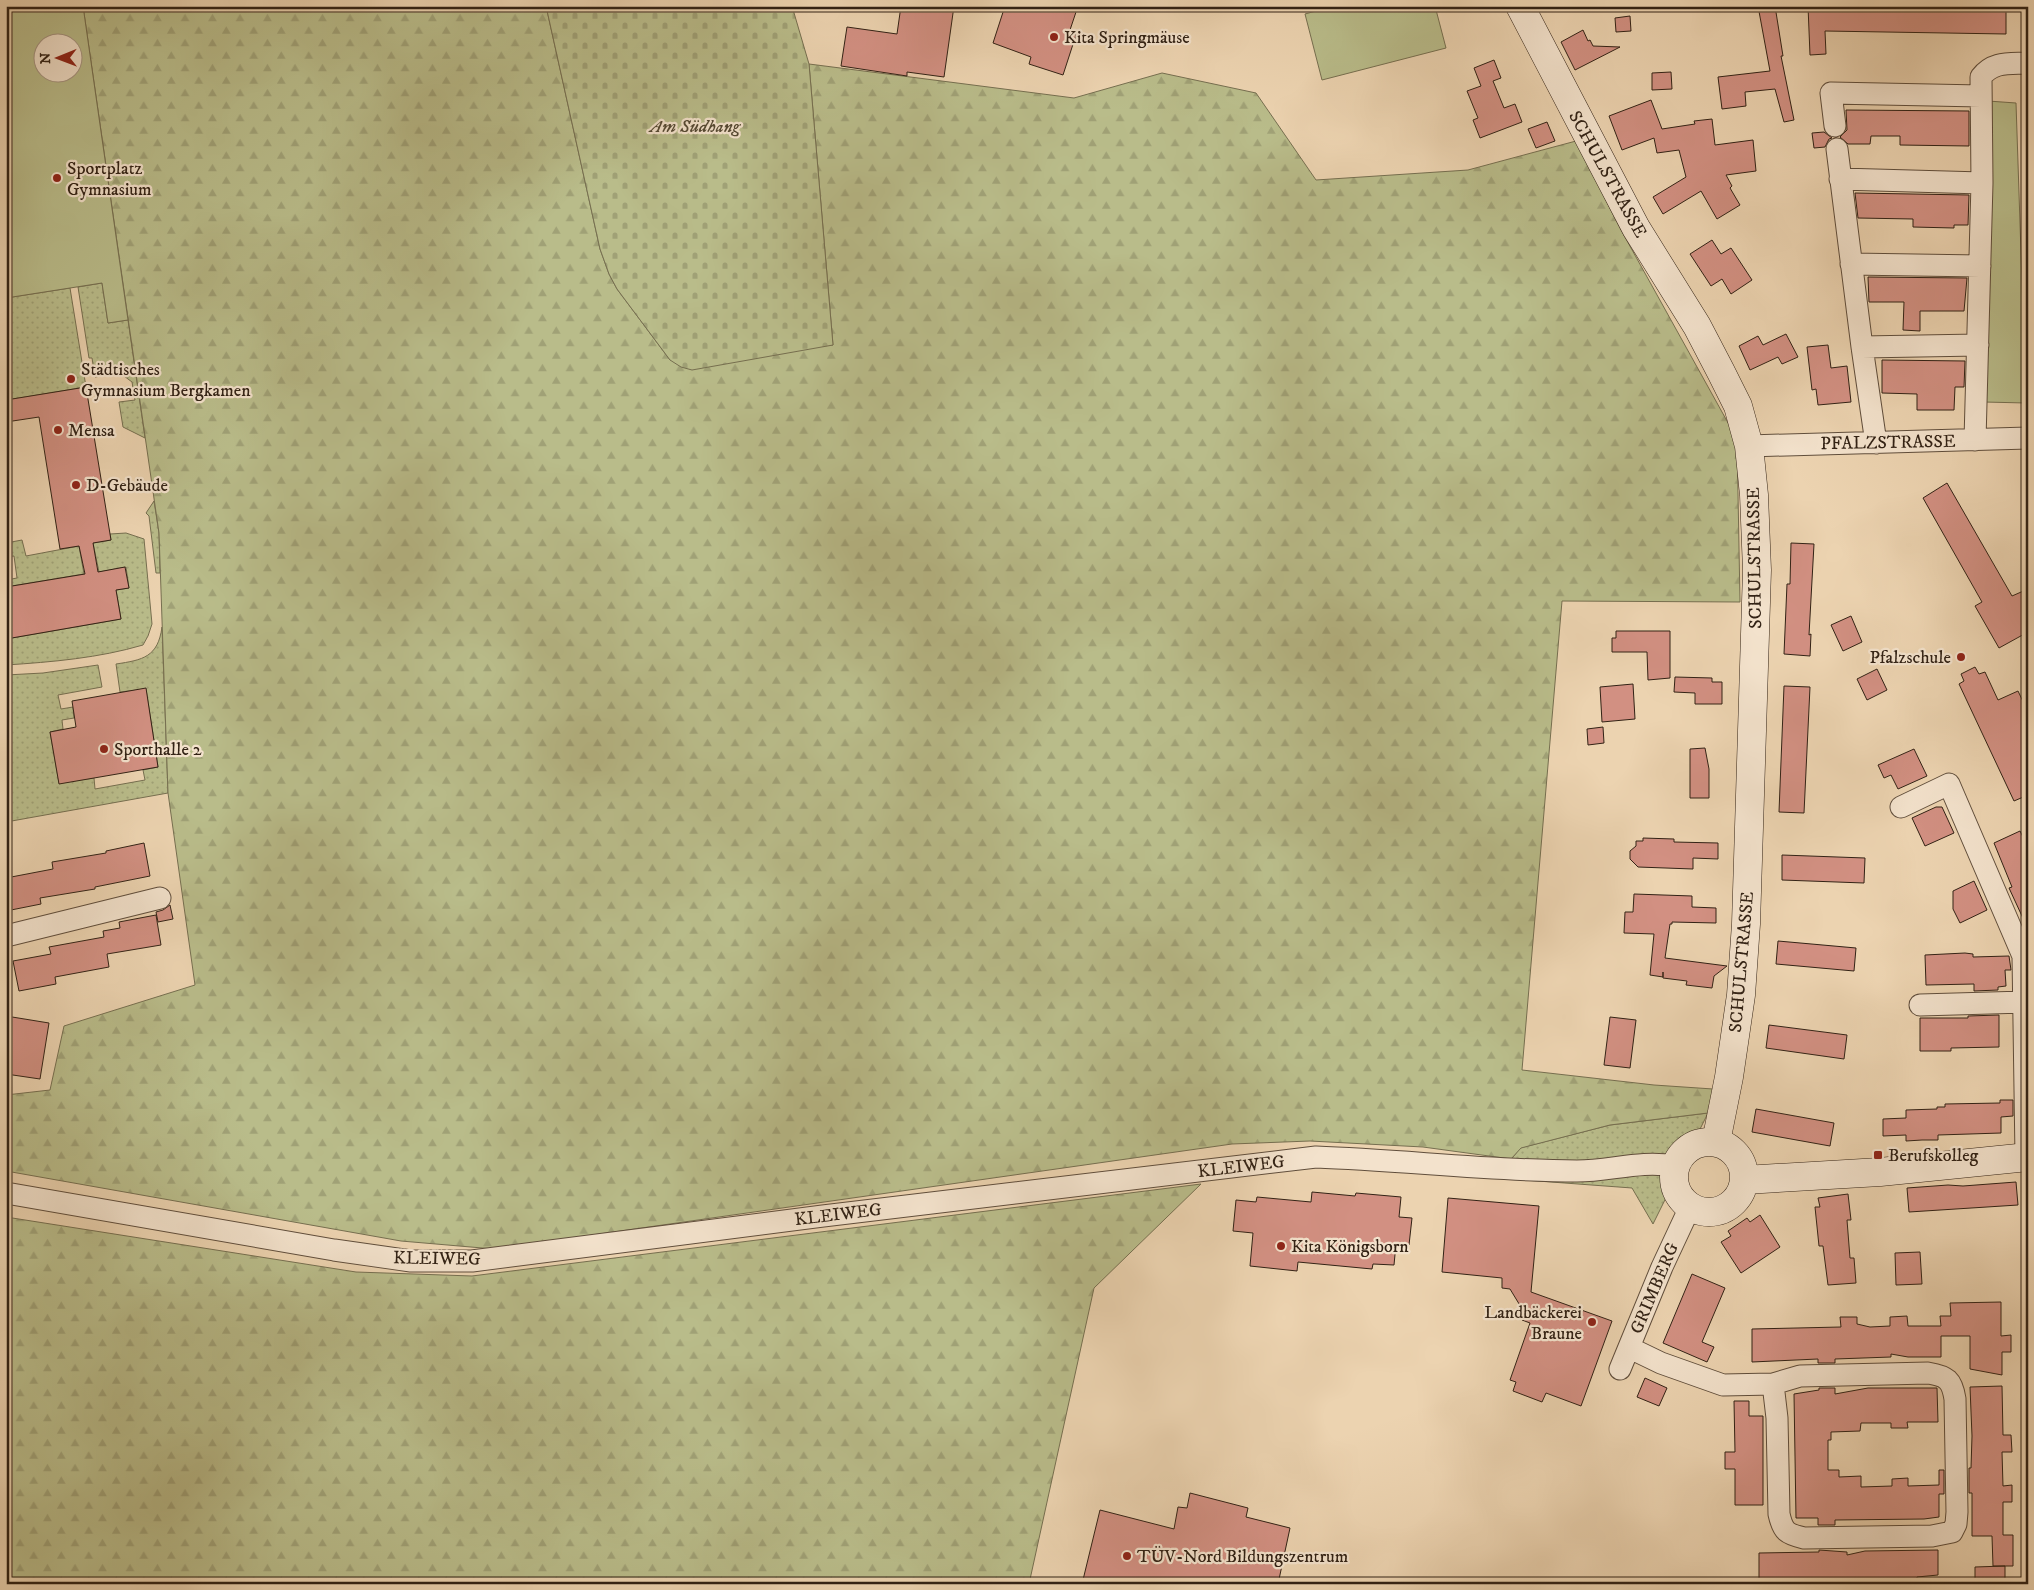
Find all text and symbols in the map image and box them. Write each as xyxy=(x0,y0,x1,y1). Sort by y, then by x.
place label: Kita Springmäuse xyxy=(1064,27,1190,49)
marker: Kita Springmäuse xyxy=(1048,31,1060,43)
north arrow xyxy=(32,32,82,82)
text: N xyxy=(37,52,55,64)
street label: SCHULSTRASSE xyxy=(1563,107,1651,242)
park label: Am Südhang xyxy=(648,116,742,138)
place label: Sportplatz Gymnasium xyxy=(67,158,152,201)
marker: Sportplatz Gymnasium xyxy=(51,172,63,184)
place label: Städtisches Gymnasium Bergkamen xyxy=(81,359,251,402)
marker: Städtisches Gymnasium Bergkamen xyxy=(65,373,77,385)
place label: Mensa xyxy=(68,420,115,442)
marker: Mensa xyxy=(52,424,64,436)
street label: PFALZSTRASSE xyxy=(1820,431,1956,455)
place label: D-Gebäude xyxy=(86,475,168,497)
marker: D-Gebäude xyxy=(70,479,82,491)
street label: SCHULSTRASSE xyxy=(1743,487,1767,629)
place label: Pfalzschule xyxy=(1869,647,1951,669)
marker: Pfalzschule xyxy=(1955,651,1967,663)
place label: Sporthalle 2 xyxy=(114,739,202,761)
marker: Sporthalle 2 xyxy=(98,743,110,755)
street label: SCHULSTRASSE xyxy=(1725,890,1759,1034)
place label: Berufskolleg xyxy=(1888,1145,1979,1167)
marker: Berufskolleg xyxy=(1872,1149,1884,1161)
street label: KLEIWEG xyxy=(1196,1151,1286,1183)
street label: KLEIWEG xyxy=(793,1199,883,1231)
place label: Kita Königsborn xyxy=(1291,1236,1409,1258)
street label: GRIMBERG xyxy=(1626,1239,1684,1337)
marker: Kita Königsborn xyxy=(1275,1240,1287,1252)
street label: KLEIWEG xyxy=(393,1247,481,1271)
place label: Landbäckerei Braune xyxy=(1484,1302,1582,1345)
marker: Landbäckerei Braune xyxy=(1586,1316,1598,1328)
place label: TÜV-Nord Bildungszentrum xyxy=(1137,1546,1348,1568)
marker: TÜV-Nord Bildungszentrum xyxy=(1121,1550,1133,1562)

